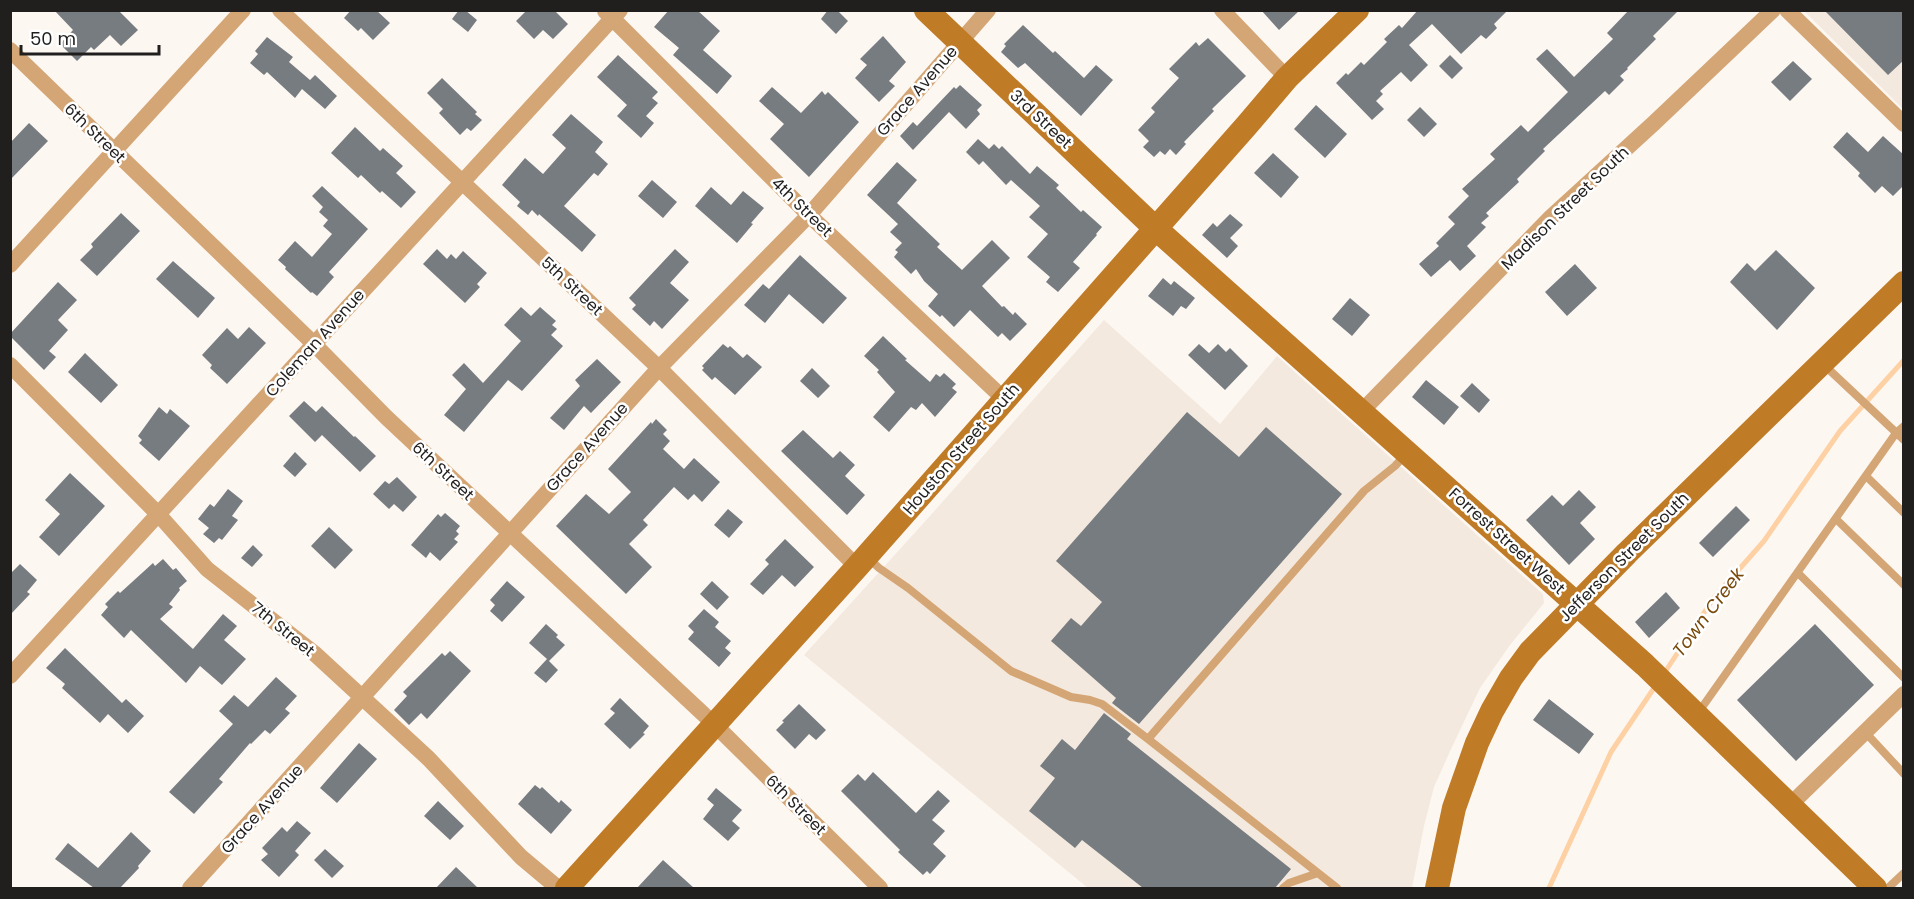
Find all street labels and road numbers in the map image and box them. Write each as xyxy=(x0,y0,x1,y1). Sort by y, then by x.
street label: Grace Avenue xyxy=(871,41,963,141)
street label: 3rd Street xyxy=(1005,84,1077,154)
street label: 6th Street xyxy=(59,98,131,168)
street label: Madison Street South xyxy=(1496,141,1634,275)
street label: 4th Street xyxy=(766,172,838,242)
street label: 5th Street xyxy=(536,251,608,321)
street label: Coleman Avenue xyxy=(260,284,370,402)
street label: Houston Street South xyxy=(897,378,1025,520)
street label: Grace Avenue xyxy=(541,397,633,497)
street label: 6th Street xyxy=(407,436,479,506)
street label: Forrest Street West xyxy=(1444,482,1570,600)
street label: Jefferson Street South xyxy=(1554,487,1694,627)
street label: 7th Street xyxy=(246,596,320,662)
street label: Grace Avenue xyxy=(216,759,308,859)
street label: 6th Street xyxy=(761,770,832,841)

